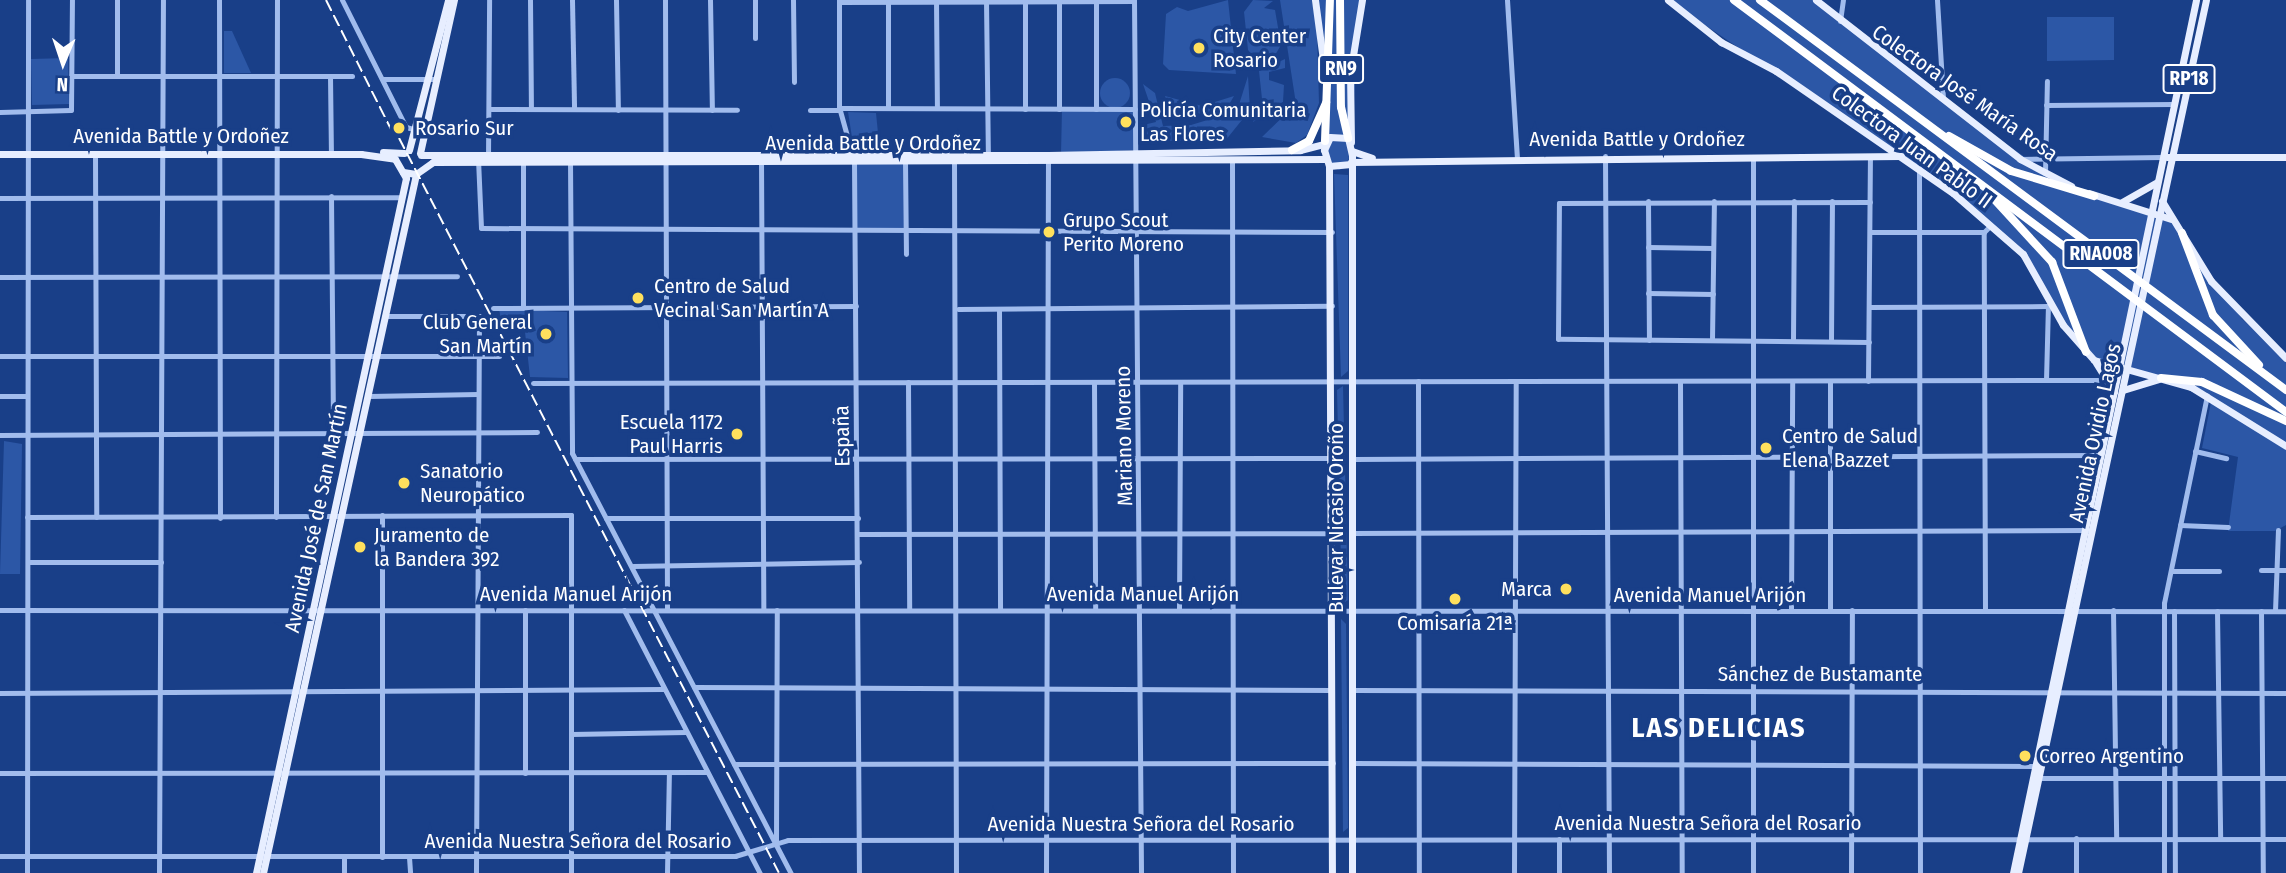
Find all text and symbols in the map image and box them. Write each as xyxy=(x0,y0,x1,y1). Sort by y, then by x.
street label: Colectora José María Rosa xyxy=(1867,19,2063,167)
place label: City Center Rosario xyxy=(1213,23,1306,73)
north arrow xyxy=(28,28,98,98)
marker: City Center Rosario xyxy=(1191,40,1207,56)
road number: RN9 xyxy=(1316,54,1366,85)
road number: RP18 xyxy=(2161,64,2217,94)
text: N xyxy=(56,73,68,96)
street label: Colectora Juan Pablo II xyxy=(1827,80,1997,214)
place label: Policía Comunitaria Las Flores xyxy=(1140,97,1306,147)
marker: Policía Comunitaria Las Flores xyxy=(1118,114,1134,130)
place label: Rosario Sur xyxy=(415,115,514,141)
marker: Rosario Sur xyxy=(389,118,409,138)
street label: Avenida Battle y Ordoñez xyxy=(73,123,289,149)
street label: Avenida Battle y Ordoñez xyxy=(1529,126,1745,152)
street label: Avenida Battle y Ordoñez xyxy=(765,130,981,156)
place label: Grupo Scout Perito Moreno xyxy=(1063,207,1184,257)
marker: Grupo Scout Perito Moreno xyxy=(1041,224,1057,240)
road number: RNA008 xyxy=(2061,238,2141,270)
place label: Centro de Salud Vecinal San Martín A xyxy=(654,273,829,323)
marker: Centro de Salud Vecinal San Martín A xyxy=(628,288,648,308)
place label: Club General San Martín xyxy=(423,309,532,359)
marker: Club General San Martín xyxy=(538,326,554,342)
street label: Avenida Ovidio Lagos xyxy=(2064,341,2126,525)
street label: Mariano Moreno xyxy=(1110,366,1138,506)
street label: Avenida José de San Martín xyxy=(279,401,353,635)
street label: España xyxy=(829,405,855,467)
place label: Escuela 1172 Paul Harris xyxy=(620,409,723,459)
street label: Bulevar Nicasio Oroño xyxy=(1323,423,1349,613)
place label: Centro de Salud Elena Bazzet xyxy=(1782,423,1918,473)
marker: Escuela 1172 Paul Harris xyxy=(729,426,745,442)
marker: Centro de Salud Elena Bazzet xyxy=(1756,438,1776,458)
place label: Sanatorio Neuropático xyxy=(420,458,525,508)
marker: Sanatorio Neuropático xyxy=(394,473,414,493)
place label: Juramento de la Bandera 392 xyxy=(374,522,499,572)
marker: Juramento de la Bandera 392 xyxy=(352,539,368,555)
place label: Marca xyxy=(1501,576,1552,602)
street label: Avenida Manuel Arijón xyxy=(480,581,672,607)
street label: Avenida Manuel Arijón xyxy=(1047,581,1239,607)
marker: Marca xyxy=(1558,581,1574,597)
street label: Avenida Manuel Arijón xyxy=(1614,582,1806,608)
marker: Comisaría 21ª xyxy=(1447,591,1463,607)
place label: Comisaría 21ª xyxy=(1397,610,1513,636)
street label: Sánchez de Bustamante xyxy=(1718,661,1922,687)
district label: LAS DELICIAS xyxy=(1633,711,1805,745)
place label: Correo Argentino xyxy=(2039,743,2184,769)
marker: Correo Argentino xyxy=(2017,748,2033,764)
street label: Avenida Nuestra Señora del Rosario xyxy=(1554,810,1862,836)
street label: Avenida Nuestra Señora del Rosario xyxy=(987,811,1295,837)
street label: Avenida Nuestra Señora del Rosario xyxy=(424,828,732,854)

